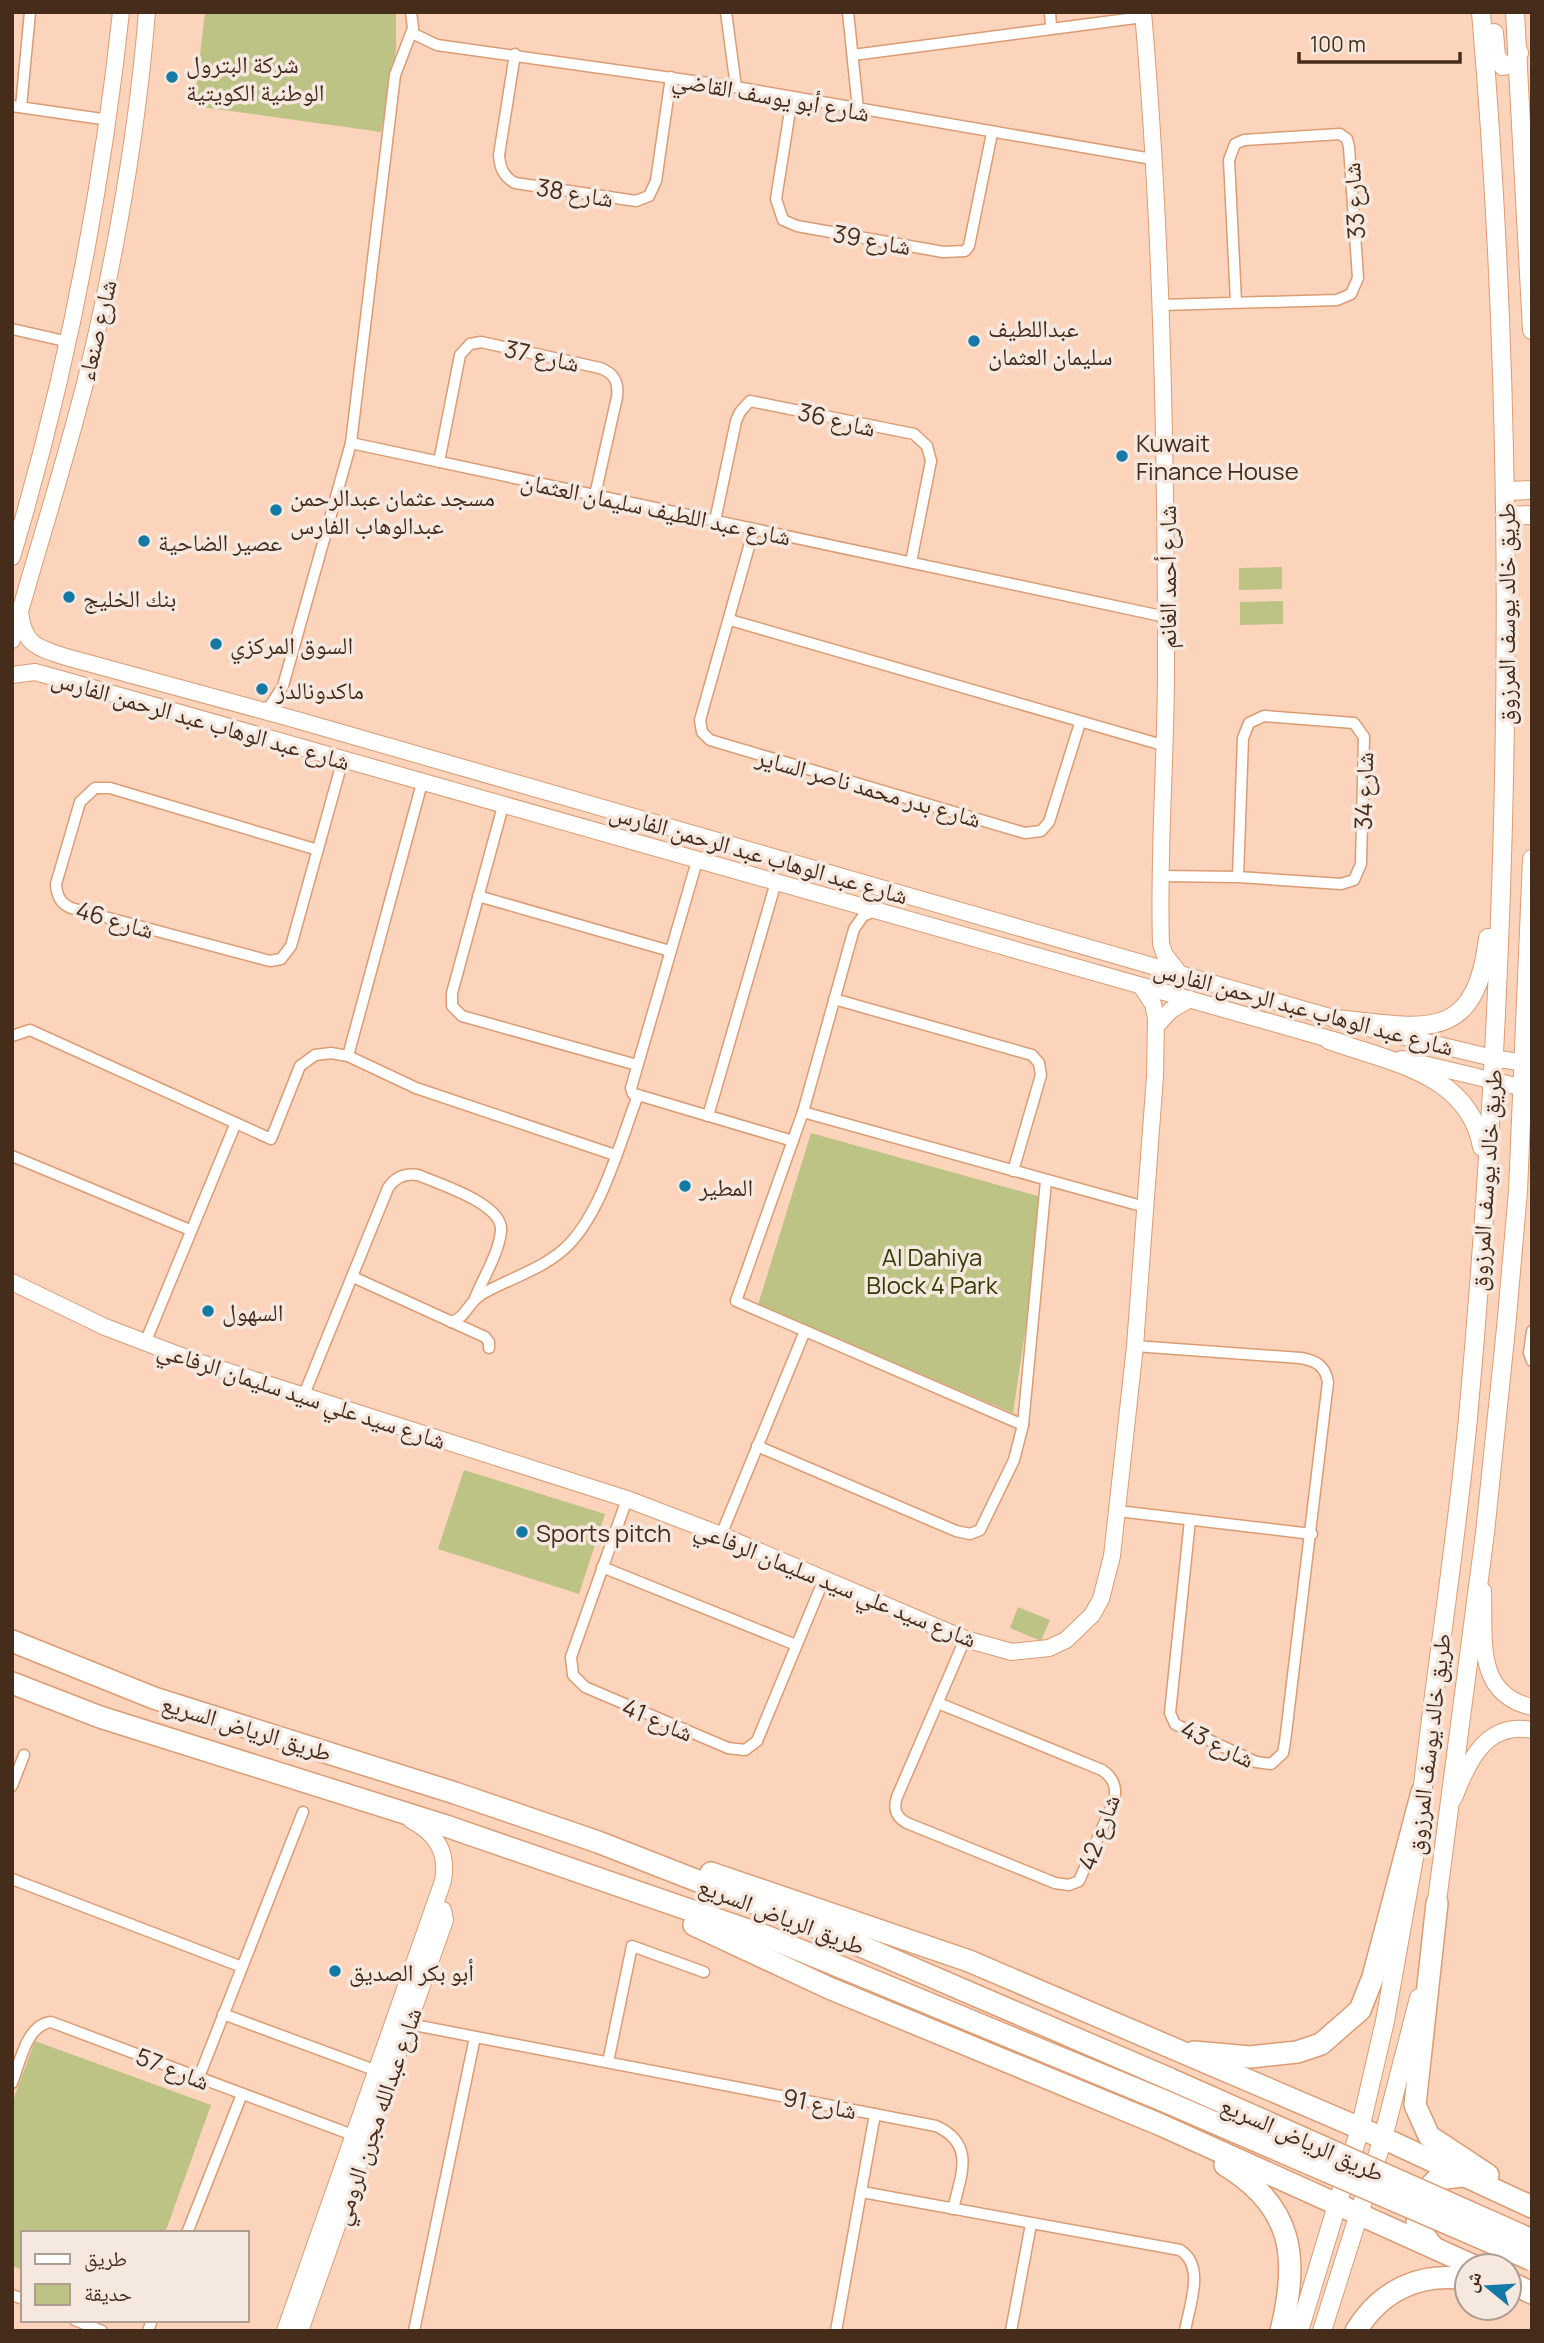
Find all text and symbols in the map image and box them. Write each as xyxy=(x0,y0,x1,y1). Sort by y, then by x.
scale bar xyxy=(1299,21,1460,65)
text: 100 m xyxy=(1310,30,1366,58)
place label: شركة البترول الوطنية الكويتية xyxy=(186,47,325,108)
street label: شارع أبو يوسف القاضي xyxy=(669,61,872,133)
marker: شركة البترول الوطنية الكويتية xyxy=(164,69,180,85)
street label: شارع 33 xyxy=(1334,161,1372,241)
street label: شارع 38 xyxy=(534,170,616,214)
street label: شارع 39 xyxy=(830,216,914,262)
street label: شارع صنعاء xyxy=(68,276,124,384)
place label: عبداللطيف سليمان العثمان xyxy=(988,311,1113,372)
street label: شارع 37 xyxy=(502,331,582,379)
marker: عبداللطيف سليمان العثمان xyxy=(966,333,982,349)
street label: شارع 36 xyxy=(795,394,879,444)
place label: Kuwait Finance House xyxy=(1136,426,1299,487)
marker: Kuwait Finance House xyxy=(1114,448,1130,464)
street label: شارع عبد اللطيف سليمان العثمان xyxy=(518,463,794,553)
place label: مسجد عثمان عبدالرحمن عبدالوهاب الفارس xyxy=(290,480,495,541)
marker: مسجد عثمان عبدالرحمن عبدالوهاب الفارس xyxy=(268,502,284,518)
street label: طريق خالد يوسف المرزوق xyxy=(1489,503,1522,725)
street label: شارع أحمد الغانم xyxy=(1150,505,1184,649)
place label: عصير الضاحية xyxy=(158,525,282,558)
marker: عصير الضاحية xyxy=(136,533,152,549)
place label: بنك الخليج xyxy=(83,581,176,614)
marker: بنك الخليج xyxy=(61,589,77,605)
place label: السوق المركزي xyxy=(230,628,353,665)
marker: السوق المركزي xyxy=(208,636,224,652)
street label: شارع عبد الوهاب عبد الرحمن الفارس xyxy=(48,661,354,777)
place label: ماكدونالدز xyxy=(275,673,364,706)
marker: ماكدونالدز xyxy=(254,681,270,697)
street label: شارع بدر محمد ناصر الساير xyxy=(752,739,985,835)
street label: شارع 34 xyxy=(1346,752,1380,830)
street label: شارع عبد الوهاب عبد الرحمن الفارس xyxy=(606,795,912,911)
street label: شارع 46 xyxy=(72,892,158,946)
street label: شارع عبد الوهاب عبد الرحمن الفارس xyxy=(1151,951,1457,1063)
street label: طريق خالد يوسف المرزوق xyxy=(1461,1068,1509,1292)
place label: المطير xyxy=(698,1170,753,1203)
marker: المطير xyxy=(677,1178,693,1194)
park label: Al Dahiya Block 4 Park xyxy=(866,1240,999,1301)
place label: السهول xyxy=(222,1295,283,1328)
marker: السهول xyxy=(200,1303,216,1319)
street label: شارع سيد علي سيد سليمان الرفاعي xyxy=(152,1332,450,1460)
street label: شارع سيد علي سيد سليمان الرفاعي xyxy=(689,1511,982,1659)
place label: Sports pitch xyxy=(536,1516,671,1549)
marker: Sports pitch xyxy=(514,1524,530,1540)
street label: طريق خالد يوسف المرزوق xyxy=(1398,1631,1458,1857)
street label: طريق الرياض السريع xyxy=(158,1685,336,1769)
street label: شارع 41 xyxy=(618,1689,698,1749)
street label: شارع 43 xyxy=(1176,1711,1260,1775)
street label: شارع 42 xyxy=(1069,1790,1127,1874)
street label: طريق الرياض السريع xyxy=(694,1868,870,1962)
place label: أبو بكر الصديق xyxy=(349,1955,474,1988)
marker: أبو بكر الصديق xyxy=(327,1963,343,1979)
street label: شارع عبدالله مجرن الرومي xyxy=(323,2003,433,2230)
street label: شارع 57 xyxy=(131,2039,215,2097)
street label: شارع 91 xyxy=(780,2080,860,2126)
street label: طريق الرياض السريع xyxy=(1216,2087,1390,2189)
legend xyxy=(21,2231,248,2322)
text: طريق xyxy=(84,2244,127,2272)
north arrow xyxy=(1453,2252,1523,2322)
text: ش xyxy=(1456,2268,1487,2295)
text: حديقة xyxy=(84,2279,132,2307)

